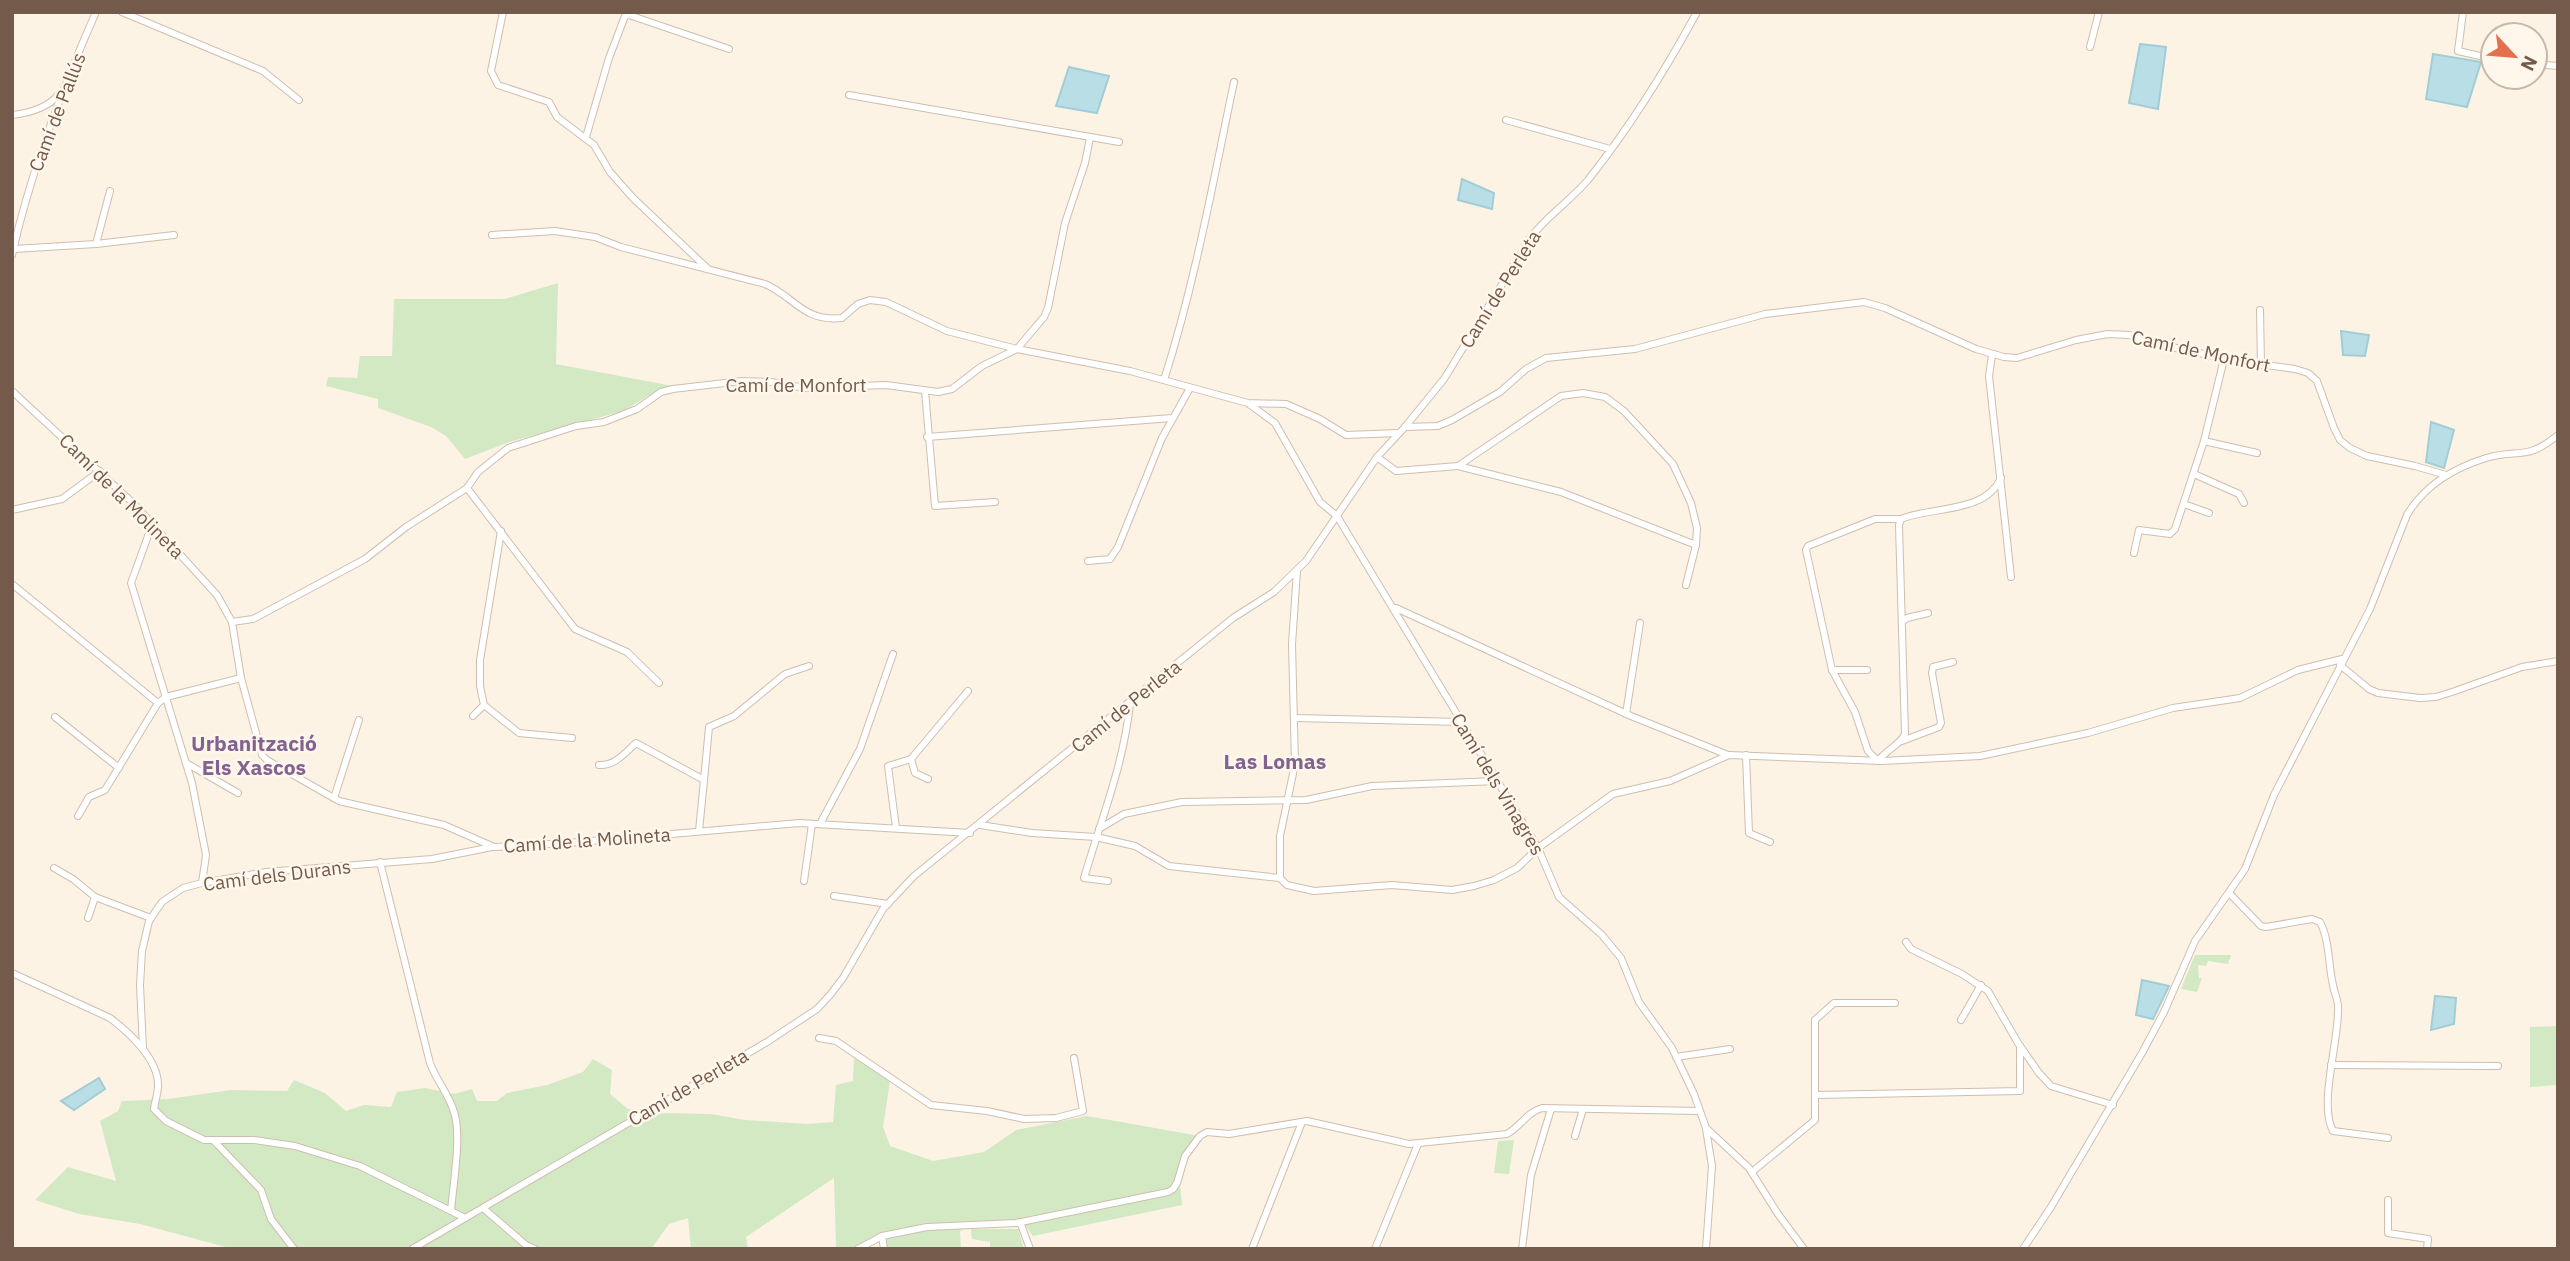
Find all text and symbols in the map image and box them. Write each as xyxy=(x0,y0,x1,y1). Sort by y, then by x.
north arrow xyxy=(2479,21,2549,91)
street label: Camí de Pallús xyxy=(23,49,91,175)
text: N xyxy=(2515,52,2543,75)
street label: Camí de Perleta xyxy=(1454,226,1546,352)
street label: Camí de Monfort xyxy=(2130,325,2272,377)
street label: Camí de Monfort xyxy=(726,373,867,397)
street label: Camí de la Molineta xyxy=(54,428,190,564)
street label: Camí de Perleta xyxy=(1066,654,1186,758)
street label: Camí dels Vinagres xyxy=(1446,708,1550,860)
district label: Urbanització Els Xascos xyxy=(191,729,317,781)
district label: Las Lomas xyxy=(1224,747,1326,775)
street label: Camí de la Molineta xyxy=(503,822,671,858)
street label: Camí dels Durans xyxy=(202,854,352,896)
street label: Camí de Perleta xyxy=(624,1043,752,1131)

